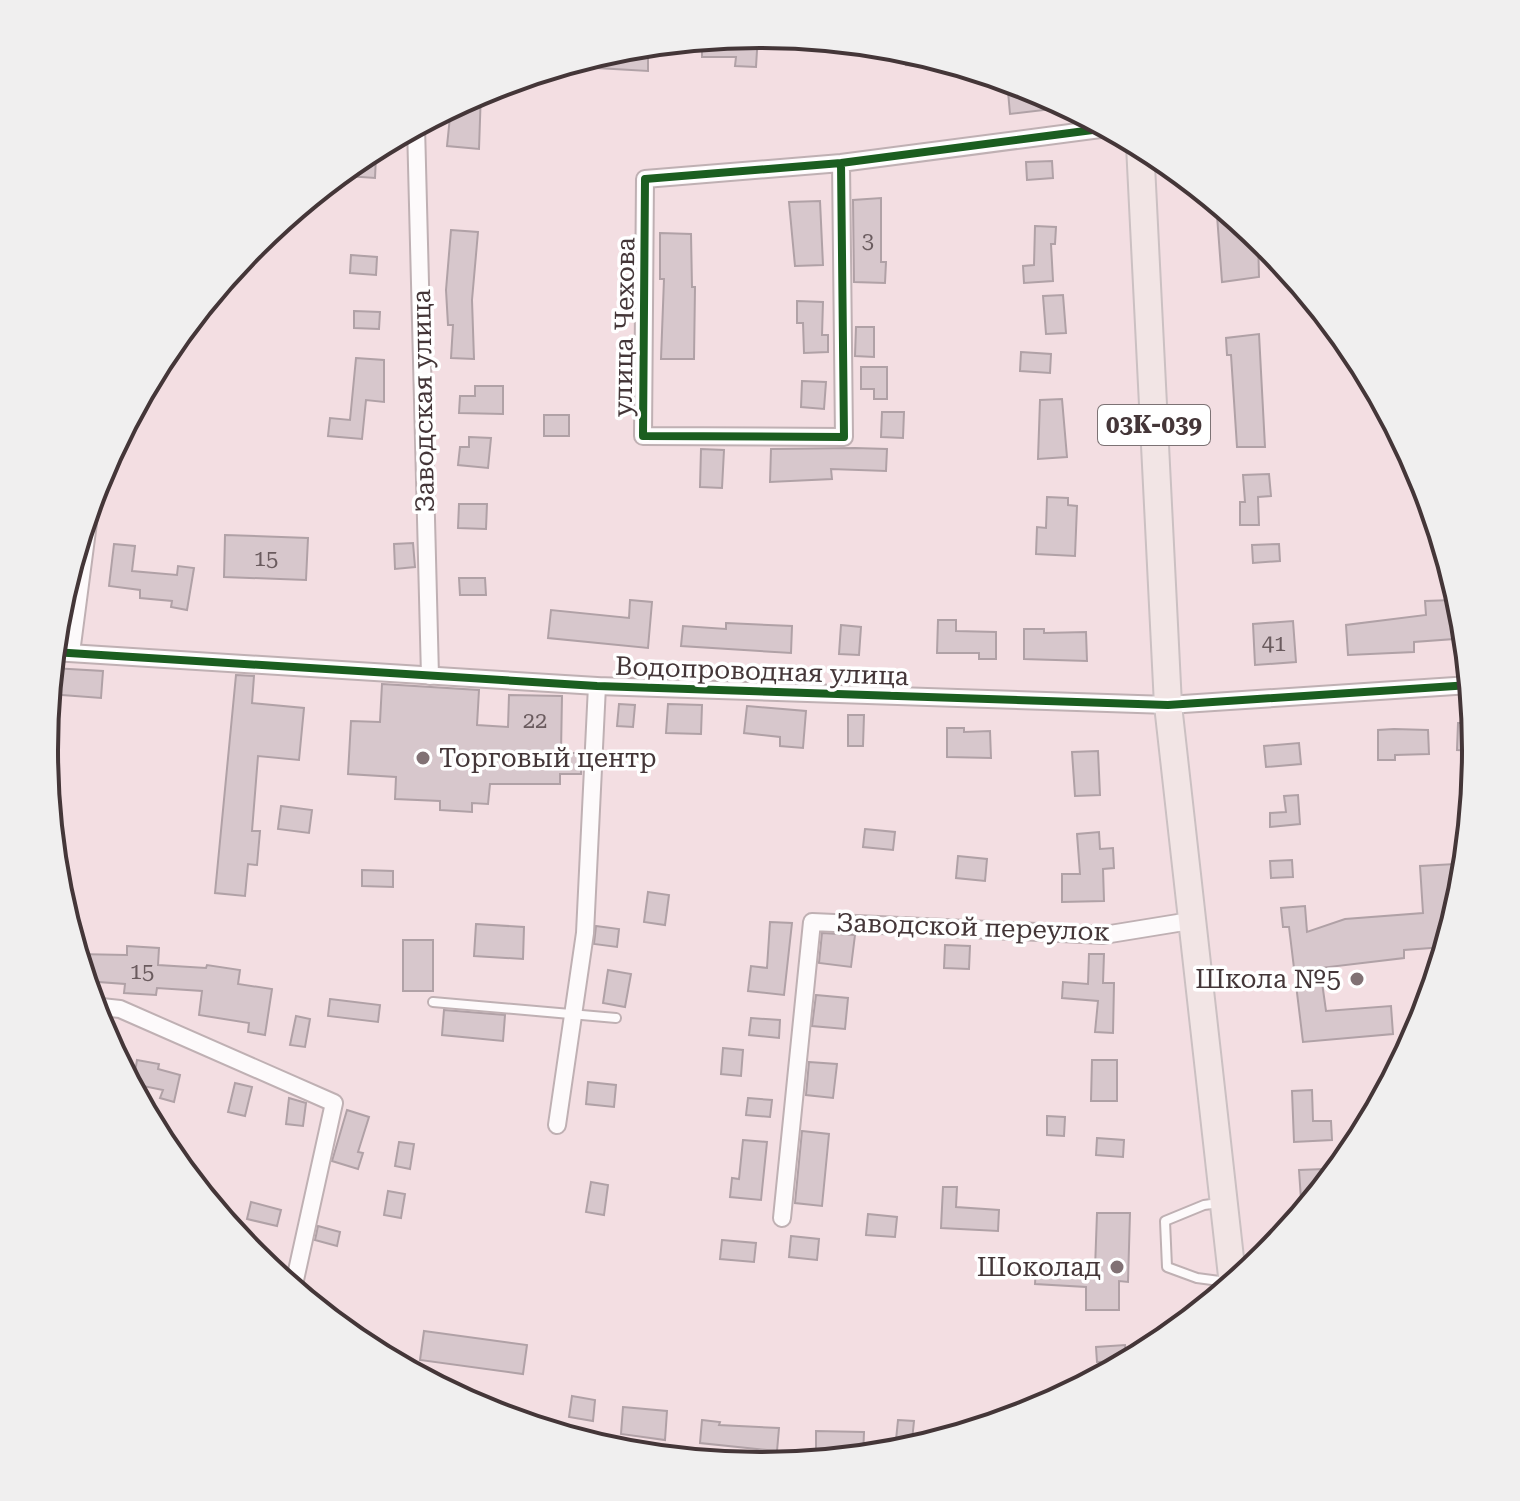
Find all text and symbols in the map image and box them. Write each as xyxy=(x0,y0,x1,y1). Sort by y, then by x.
house number: 3 xyxy=(862,228,874,253)
street label: улица Чехова xyxy=(607,237,641,417)
street label: Заводская улица xyxy=(406,289,440,513)
road number: 03К-039 xyxy=(1098,405,1210,445)
house number: 15 xyxy=(254,546,278,571)
house number: 41 xyxy=(1262,631,1286,656)
street label: Водопроводная улица xyxy=(614,651,910,691)
house number: 22 xyxy=(523,708,547,733)
place label: Торговый центр xyxy=(439,743,657,773)
marker: Торговый центр xyxy=(414,749,432,767)
street label: Заводской переулок xyxy=(835,907,1111,947)
house number: 15 xyxy=(130,959,154,984)
place label: Школа №5 xyxy=(1195,964,1341,994)
marker: Школа №5 xyxy=(1348,970,1366,988)
place label: Шоколад xyxy=(977,1252,1101,1282)
marker: Шоколад xyxy=(1108,1258,1126,1276)

